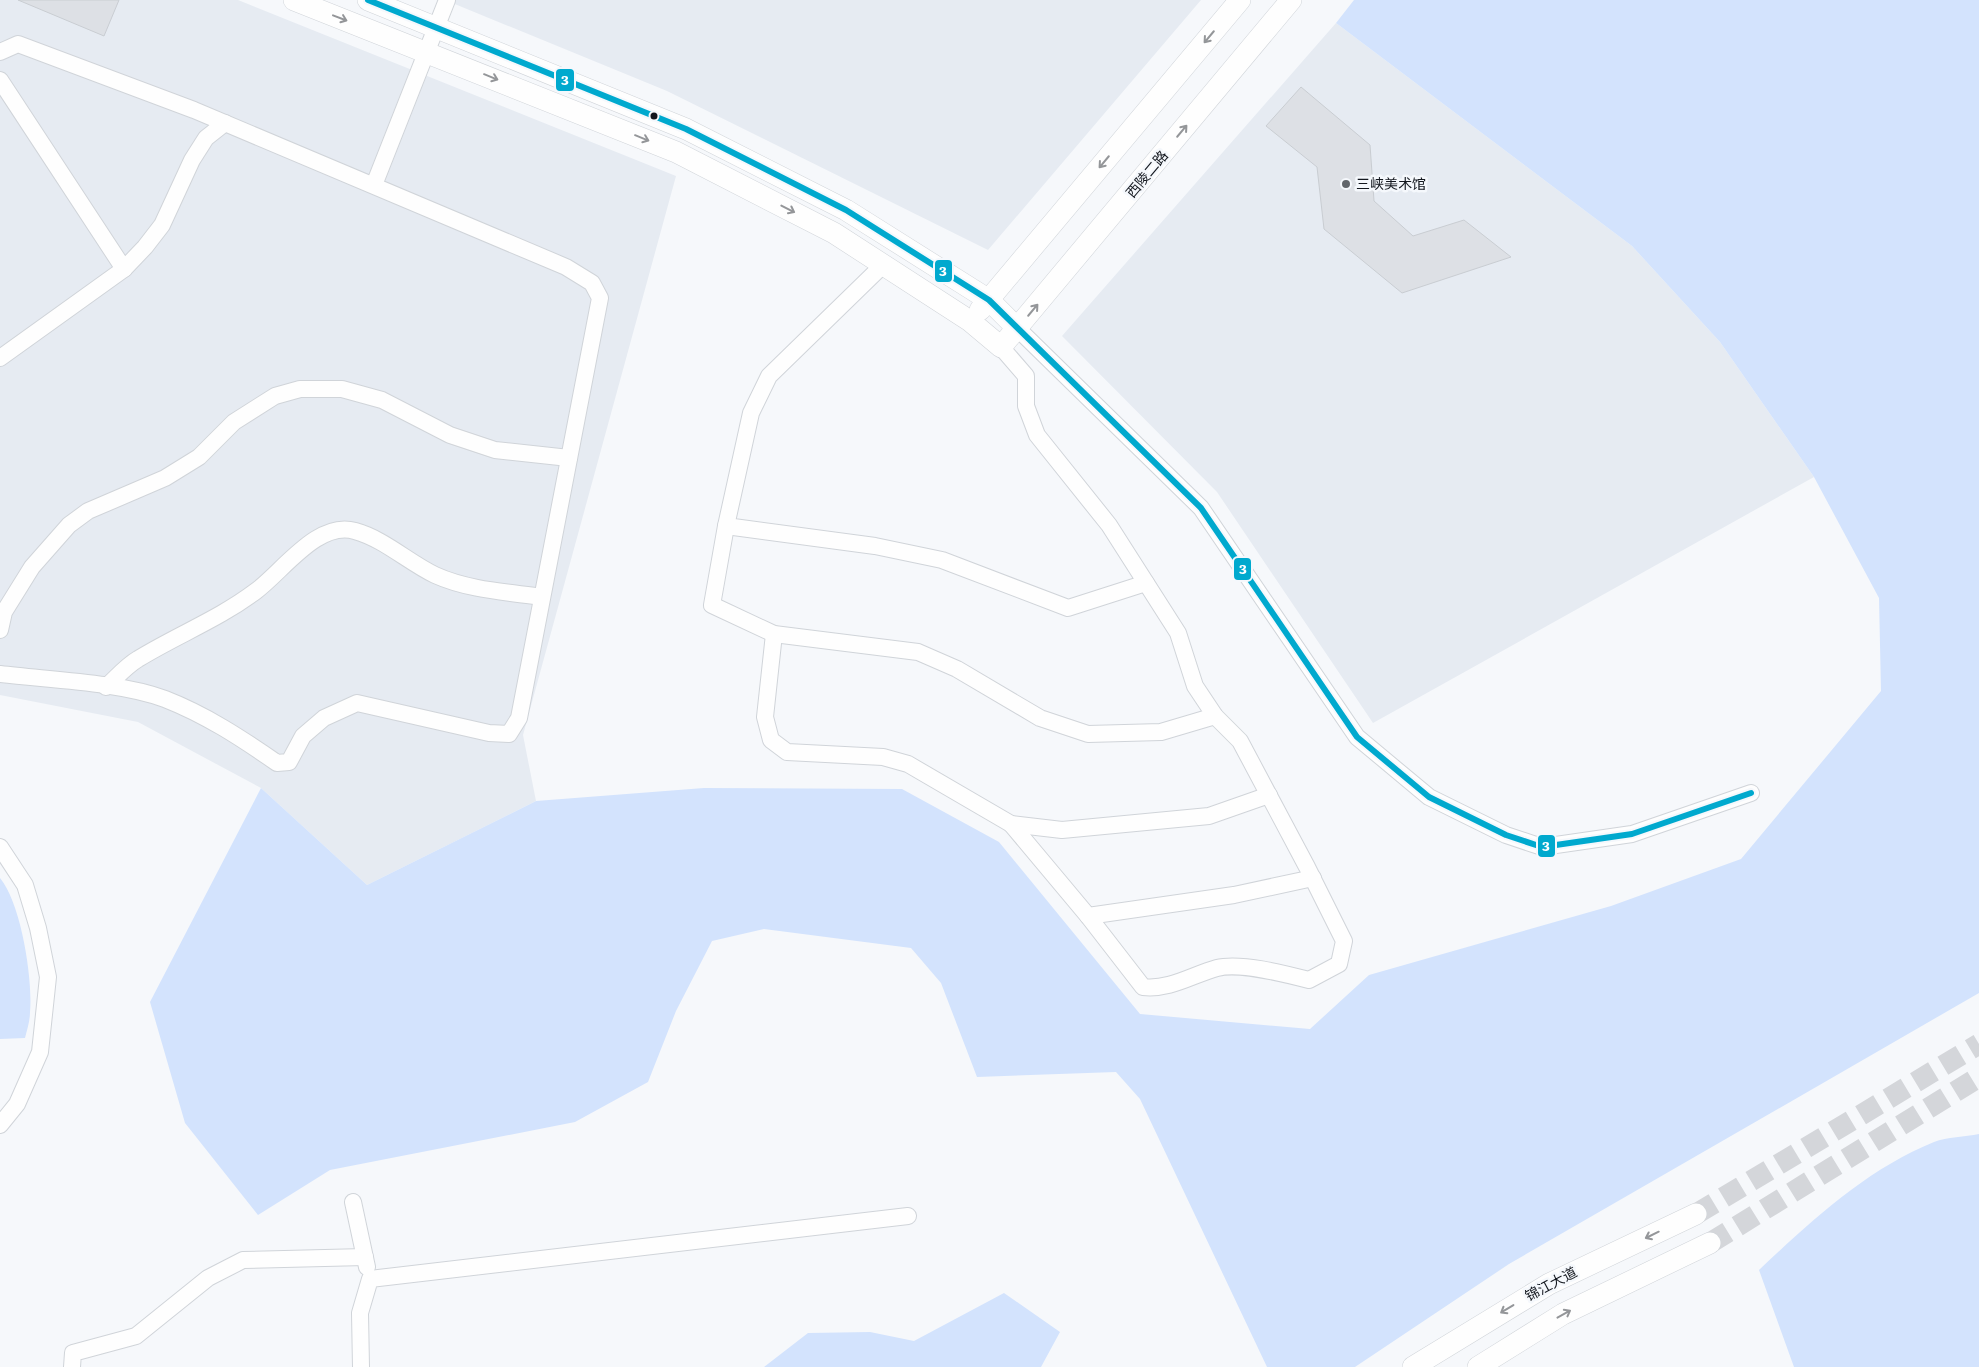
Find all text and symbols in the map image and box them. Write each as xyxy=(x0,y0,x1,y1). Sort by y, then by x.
one-way arrow xyxy=(332,13,347,23)
one-way arrow xyxy=(1203,31,1214,44)
line badge: 3 xyxy=(555,68,575,92)
text: 3 xyxy=(561,69,569,89)
one-way arrow xyxy=(483,73,498,82)
unlabelled marker xyxy=(649,111,659,121)
one-way arrow xyxy=(1176,125,1188,138)
one-way arrow xyxy=(633,134,649,143)
street label: 西陵二路 xyxy=(1121,145,1172,201)
one-way arrow xyxy=(1099,155,1110,168)
place label: 三峡美术馆 xyxy=(1356,173,1426,193)
marker: 三峡美术馆 xyxy=(1340,178,1352,190)
one-way arrow xyxy=(780,204,795,214)
line badge: 3 xyxy=(934,259,953,283)
text: 3 xyxy=(939,260,947,280)
one-way arrow xyxy=(1028,304,1039,317)
line badge: 3 xyxy=(1233,557,1252,581)
text: 3 xyxy=(1239,558,1247,578)
line badge: 3 xyxy=(1537,834,1556,858)
text: 3 xyxy=(1542,835,1550,855)
one-way arrow xyxy=(1645,1230,1660,1240)
street label: 锦江大道 xyxy=(1521,1261,1580,1305)
one-way arrow xyxy=(1501,1304,1515,1314)
one-way arrow xyxy=(1557,1309,1572,1319)

